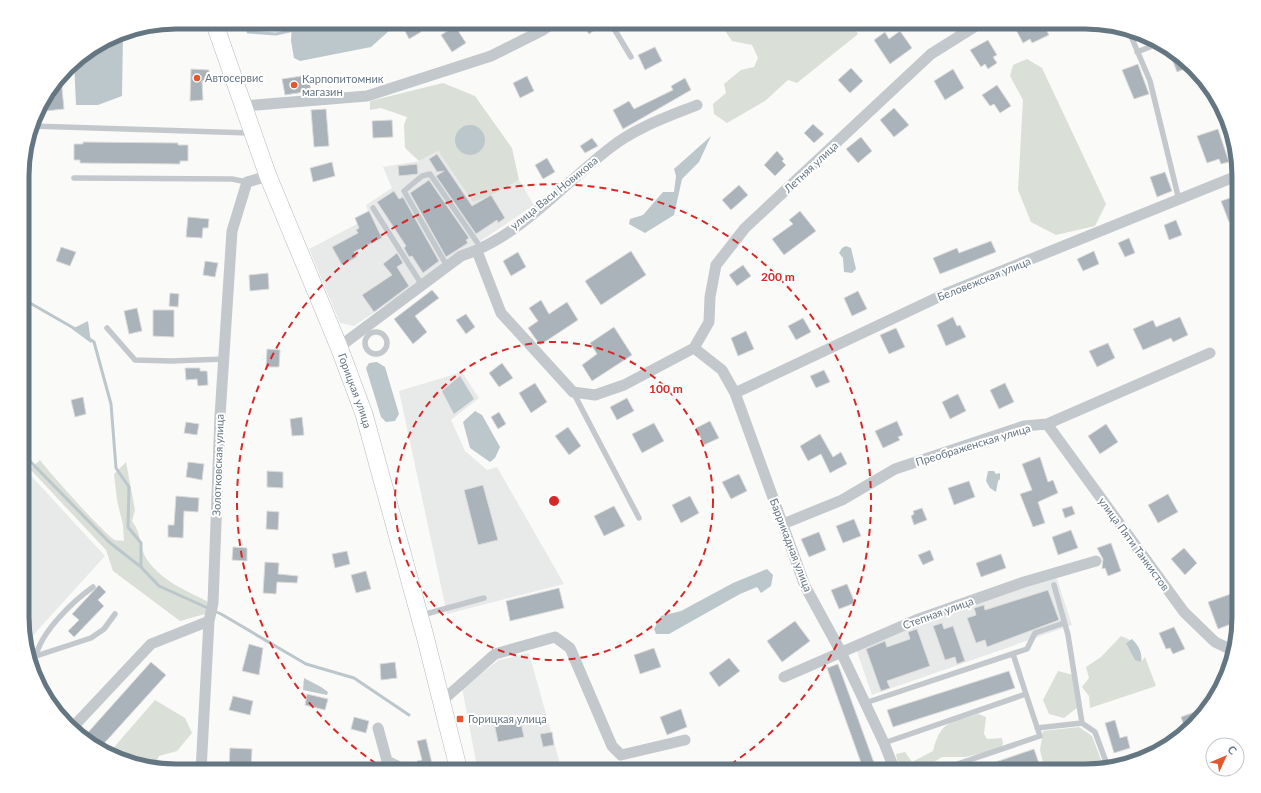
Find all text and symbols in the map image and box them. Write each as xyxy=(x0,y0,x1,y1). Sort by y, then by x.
place label: Автосервис xyxy=(205,71,264,84)
place label: Карпопитомник магазин xyxy=(302,72,384,98)
marker: Автосервис xyxy=(192,73,202,83)
marker: Карпопитомник магазин xyxy=(289,80,299,90)
street label: Летняя улица xyxy=(780,138,840,196)
street label: улица Васи Новикова xyxy=(507,153,600,232)
street label: Беловежская улица xyxy=(935,254,1032,303)
text: 200 m xyxy=(761,269,795,284)
street label: Горицкая улица xyxy=(336,351,375,430)
text: 100 m xyxy=(649,381,683,396)
street label: Золотковская улица xyxy=(209,414,226,516)
street label: Преображенская улица xyxy=(914,421,1032,468)
centre of rings xyxy=(547,494,561,508)
street label: улица Пяти Танкистов xyxy=(1096,495,1173,593)
street label: Баррикадная улица xyxy=(768,496,815,593)
street label: Степная улица xyxy=(901,594,975,631)
place label: Горицкая улица xyxy=(468,712,547,725)
marker: Горицкая улица xyxy=(455,714,465,724)
north arrow xyxy=(1205,737,1245,777)
text: С xyxy=(1225,743,1240,757)

